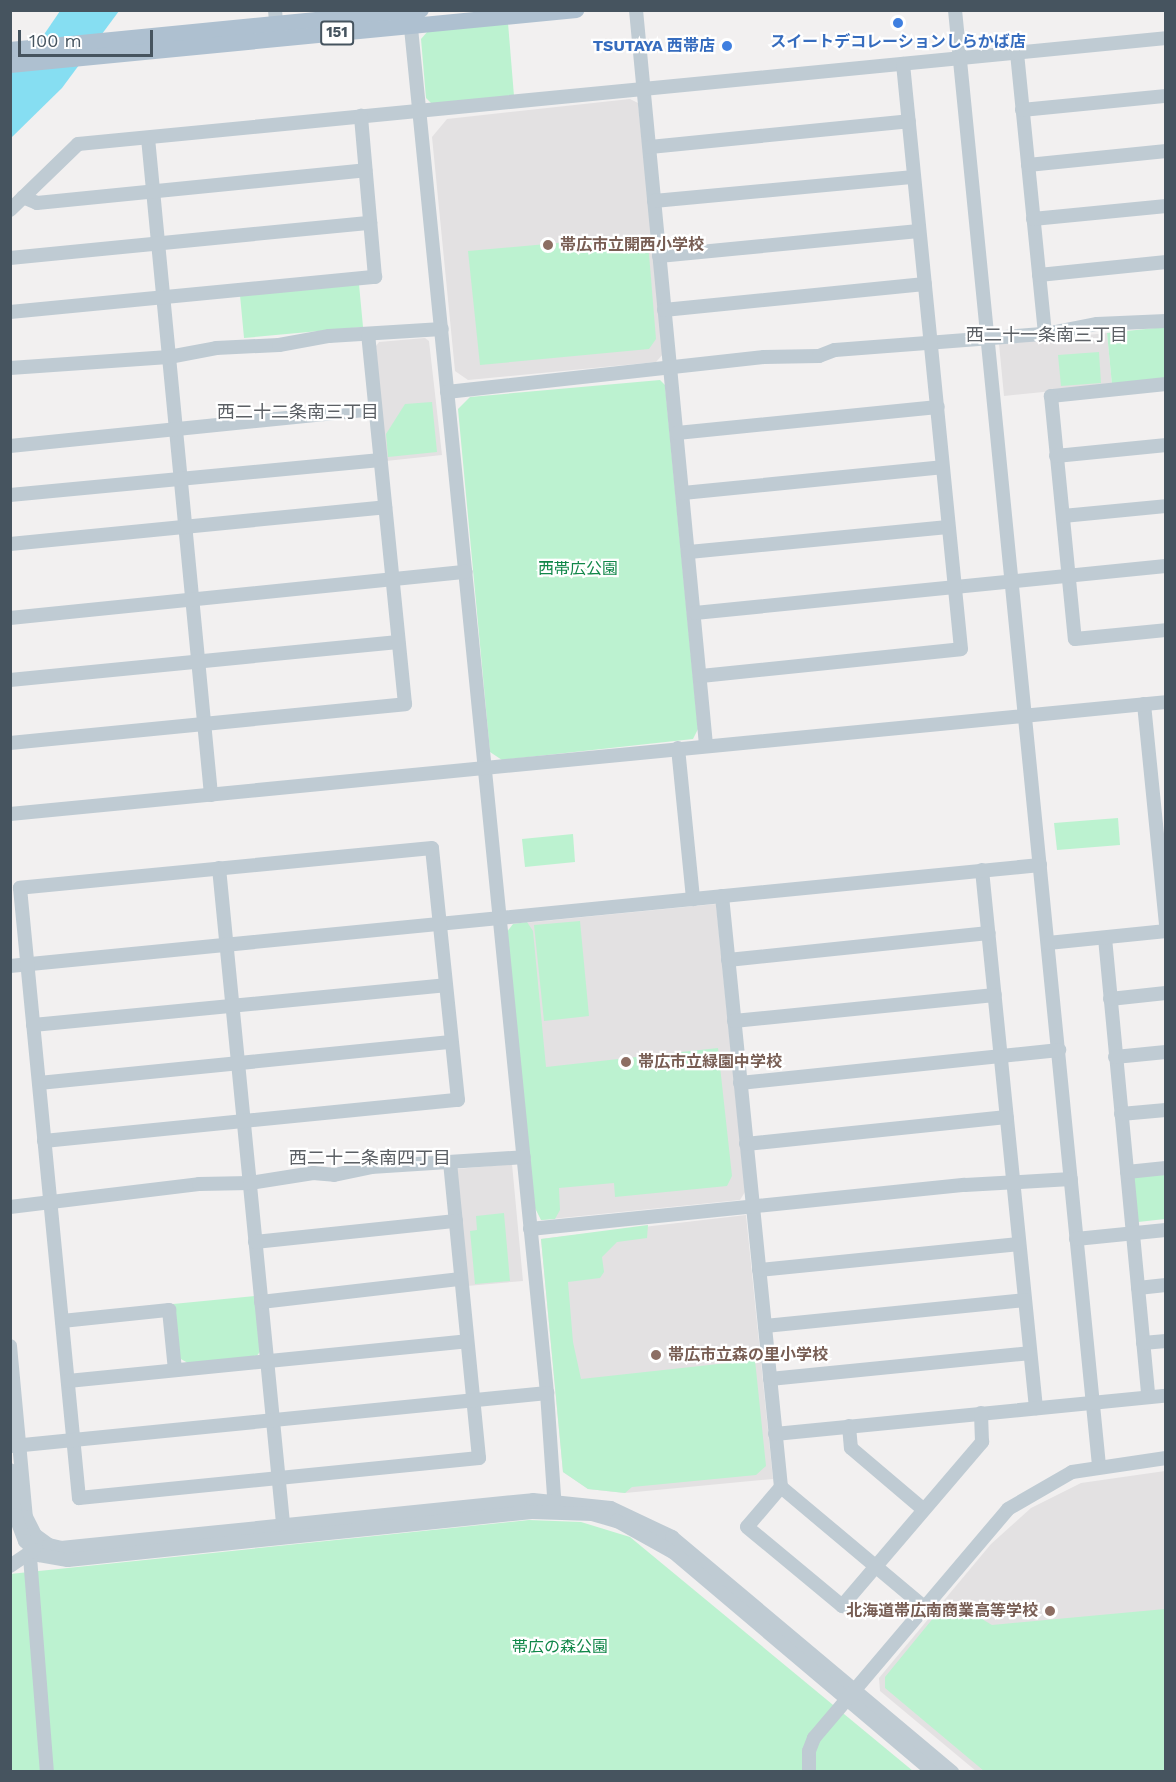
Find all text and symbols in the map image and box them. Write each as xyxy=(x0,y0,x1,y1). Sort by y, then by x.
marker: スイートデコレーションしらかば店 xyxy=(891,16,905,30)
scale bar xyxy=(21,18,156,56)
road number: 151 xyxy=(319,21,355,45)
text: 100 m xyxy=(29,30,82,51)
place label: スイートデコレーションしらかば店 xyxy=(770,32,1026,52)
place label: TSUTAYA 西帯店 xyxy=(593,36,715,56)
marker: TSUTAYA 西帯店 xyxy=(720,39,734,53)
place label: 帯広市立開西小学校 xyxy=(560,235,704,255)
marker: 帯広市立開西小学校 xyxy=(541,238,555,252)
district label: 西二十一条南三丁目 xyxy=(966,324,1128,346)
district label: 西二十二条南三丁目 xyxy=(217,401,379,423)
park label: 西帯広公園 xyxy=(538,559,618,579)
place label: 帯広市立緑園中学校 xyxy=(638,1052,782,1072)
marker: 帯広市立緑園中学校 xyxy=(619,1055,633,1069)
district label: 西二十二条南四丁目 xyxy=(289,1147,451,1169)
place label: 帯広市立森の里小学校 xyxy=(668,1345,828,1365)
marker: 帯広市立森の里小学校 xyxy=(649,1348,663,1362)
place label: 北海道帯広南商業高等学校 xyxy=(846,1601,1038,1621)
marker: 北海道帯広南商業高等学校 xyxy=(1043,1604,1057,1618)
park label: 帯広の森公園 xyxy=(512,1637,608,1657)

